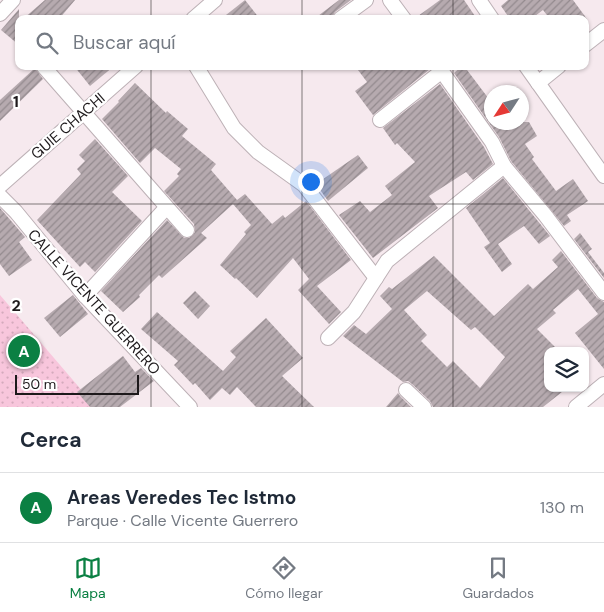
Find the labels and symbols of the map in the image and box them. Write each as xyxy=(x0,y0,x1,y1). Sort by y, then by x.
north arrow xyxy=(484,85,529,130)
street label: GUIE CHACHI xyxy=(27,88,109,164)
text: 1 xyxy=(13,91,19,112)
your location xyxy=(298,169,324,195)
street label: CALLE VICENTE GUERRERO xyxy=(24,226,164,378)
text: 2 xyxy=(11,295,21,316)
pin: A xyxy=(8,332,40,370)
scale bar xyxy=(15,372,139,395)

